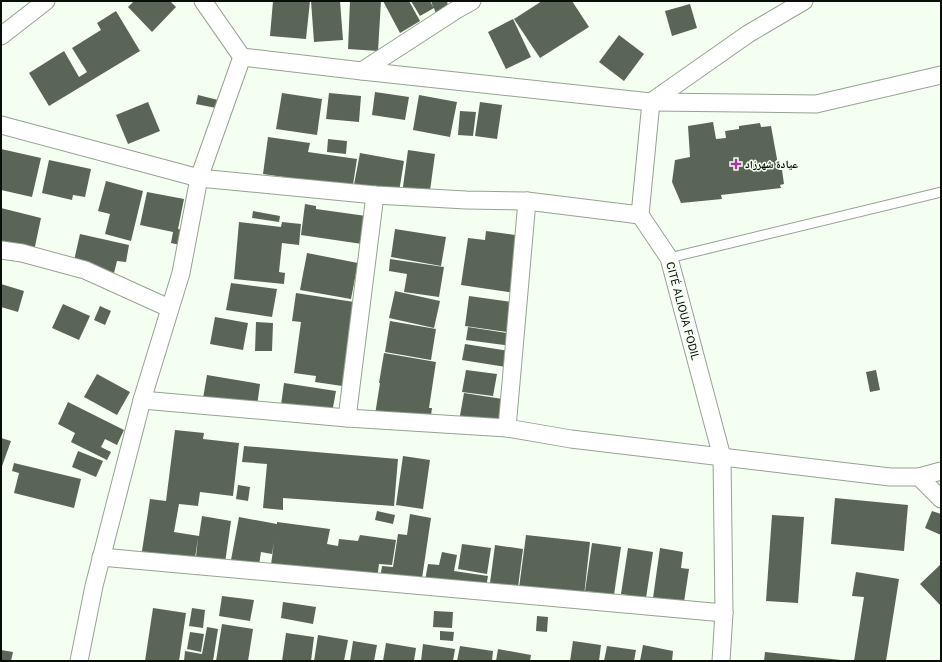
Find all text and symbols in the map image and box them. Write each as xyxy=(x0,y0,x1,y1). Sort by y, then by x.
marker: عيادة شهرزاد xyxy=(730,158,742,170)
place label: عيادة شهرزاد xyxy=(745,158,799,171)
street label: CITÉ ALIOUA FODIL xyxy=(664,260,703,362)

